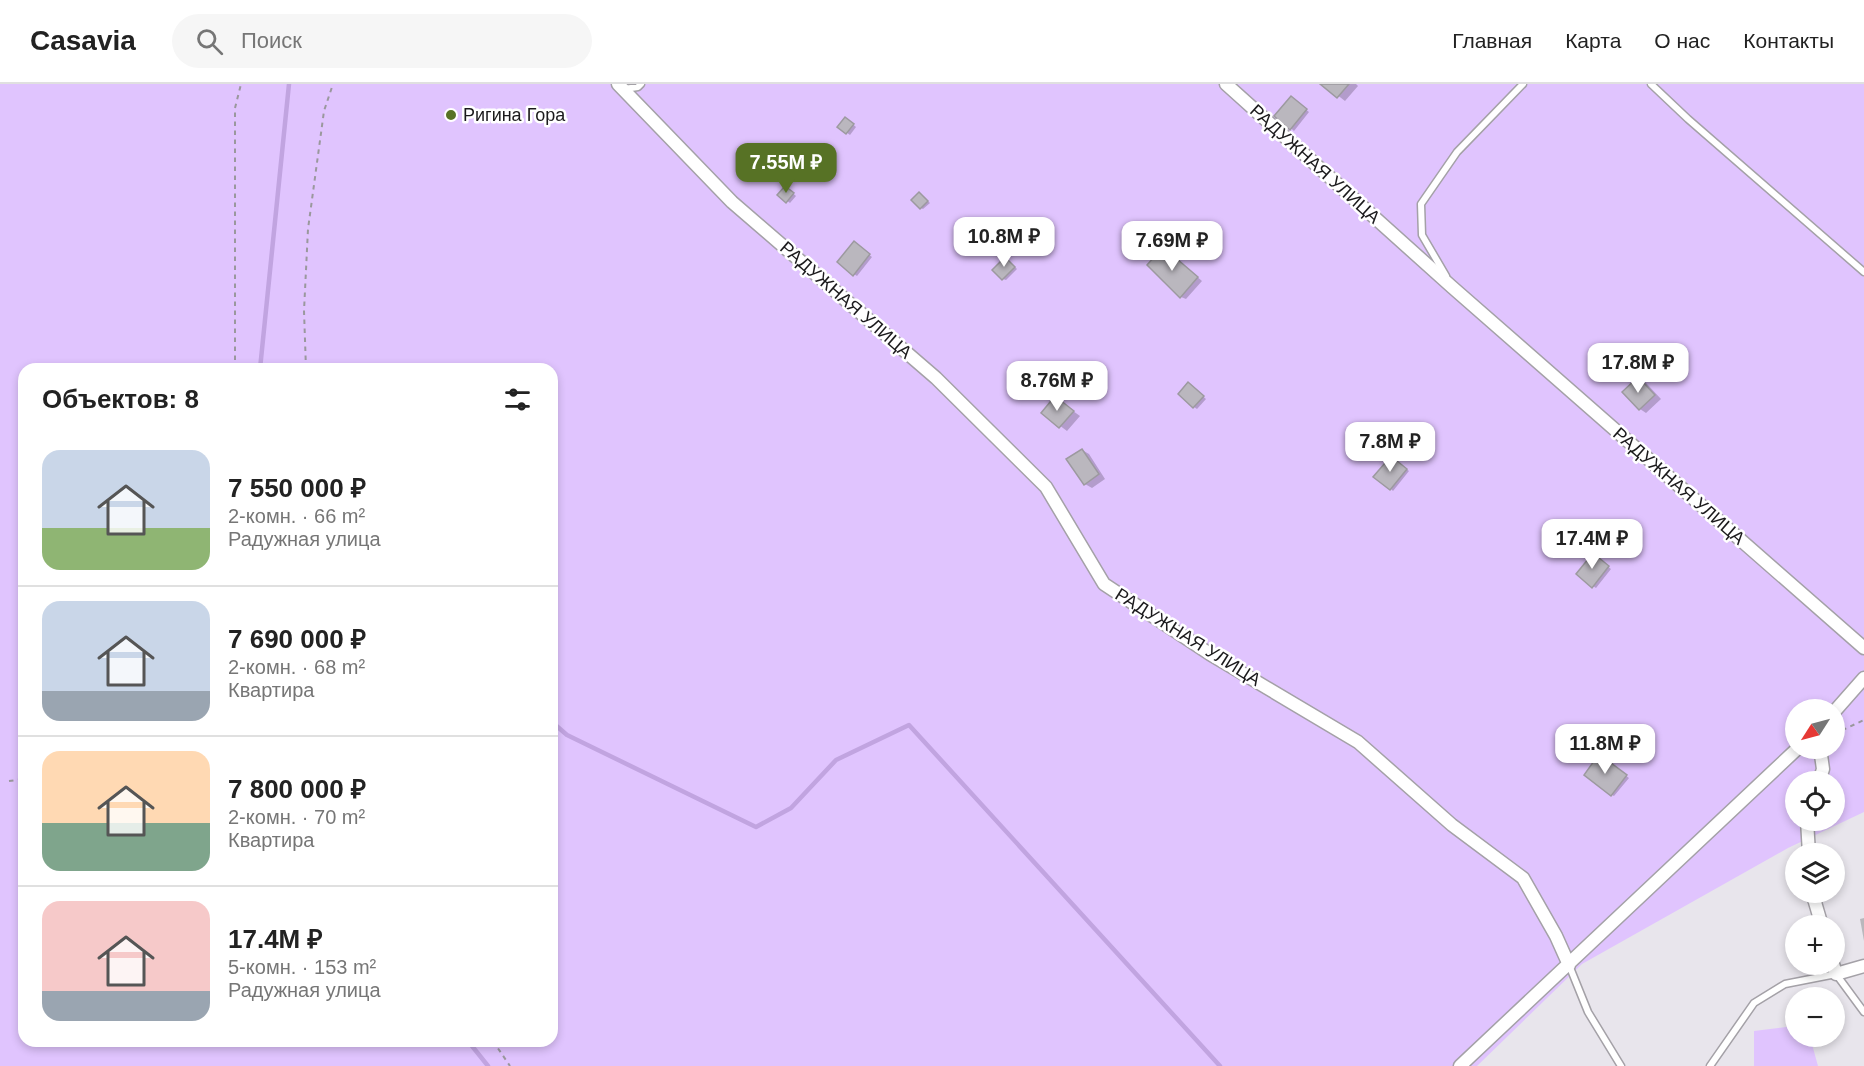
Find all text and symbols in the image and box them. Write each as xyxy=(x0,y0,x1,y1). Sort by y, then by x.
search box xyxy=(172,14,592,68)
text: Casavia xyxy=(30,25,136,56)
icon: search xyxy=(193,25,226,58)
text: Поиск xyxy=(241,28,302,53)
text: Главная xyxy=(1452,29,1532,52)
text: Карта xyxy=(1565,29,1621,52)
text: О нас xyxy=(1654,29,1710,52)
text: Контакты xyxy=(1743,29,1834,52)
street label: РАДУЖНАЯ УЛИЦА xyxy=(1246,100,1384,228)
place label: Ригина Гора xyxy=(463,105,566,125)
marker: Ригина Гора xyxy=(444,108,458,122)
pin: 7.55M ₽ xyxy=(731,143,841,194)
text: 7.55M ₽ xyxy=(750,151,822,173)
pin: 10.8M ₽ xyxy=(949,217,1059,268)
pin: 7.69M ₽ xyxy=(1117,221,1227,272)
text: 10.8M ₽ xyxy=(968,225,1040,247)
text: 7.69M ₽ xyxy=(1136,229,1208,251)
street label: РАДУЖНАЯ УЛИЦА xyxy=(776,237,916,363)
pin: 17.8M ₽ xyxy=(1583,343,1693,394)
text: 17.8M ₽ xyxy=(1602,351,1674,373)
pin: 8.76M ₽ xyxy=(1002,361,1112,412)
text: 8.76M ₽ xyxy=(1021,369,1093,391)
icon: filters xyxy=(501,383,534,416)
text: Объектов: 8 xyxy=(42,384,199,414)
pin: 7.8M ₽ xyxy=(1341,422,1439,473)
street label: РАДУЖНАЯ УЛИЦА xyxy=(1609,423,1749,549)
text: 7.8M ₽ xyxy=(1359,430,1421,452)
text: 7 550 000 ₽ xyxy=(228,473,366,503)
icon: home xyxy=(90,474,162,546)
text: 2-комн. · 66 m² xyxy=(228,505,365,527)
pin: 17.4M ₽ xyxy=(1537,519,1647,570)
text: 17.4M ₽ xyxy=(1556,527,1628,549)
text: Радужная улица xyxy=(228,528,381,550)
street label: РАДУЖНАЯ УЛИЦА xyxy=(1112,584,1264,690)
text: 7 690 000 ₽ xyxy=(228,624,366,654)
icon: home xyxy=(90,625,162,697)
text: 2-комн. · 68 m² xyxy=(228,656,365,678)
text: Квартира xyxy=(228,679,314,701)
north arrow xyxy=(1785,699,1845,759)
map controls xyxy=(1785,699,1845,1047)
pin: 11.8M ₽ xyxy=(1550,724,1660,775)
text: 11.8M ₽ xyxy=(1569,732,1641,754)
button: locate xyxy=(1785,771,1845,831)
text: 7 800 000 ₽ xyxy=(228,774,366,804)
icon: home xyxy=(90,775,162,847)
text: 2-комн. · 70 m² xyxy=(228,806,365,828)
text: Квартира xyxy=(228,829,314,851)
button: layers xyxy=(1785,843,1845,903)
button: + xyxy=(1785,915,1845,975)
text: 17.4M ₽ xyxy=(228,924,323,954)
icon: home xyxy=(90,925,162,997)
text: 5-комн. · 153 m² xyxy=(228,956,376,978)
text: Радужная улица xyxy=(228,979,381,1001)
button: − xyxy=(1785,987,1845,1047)

